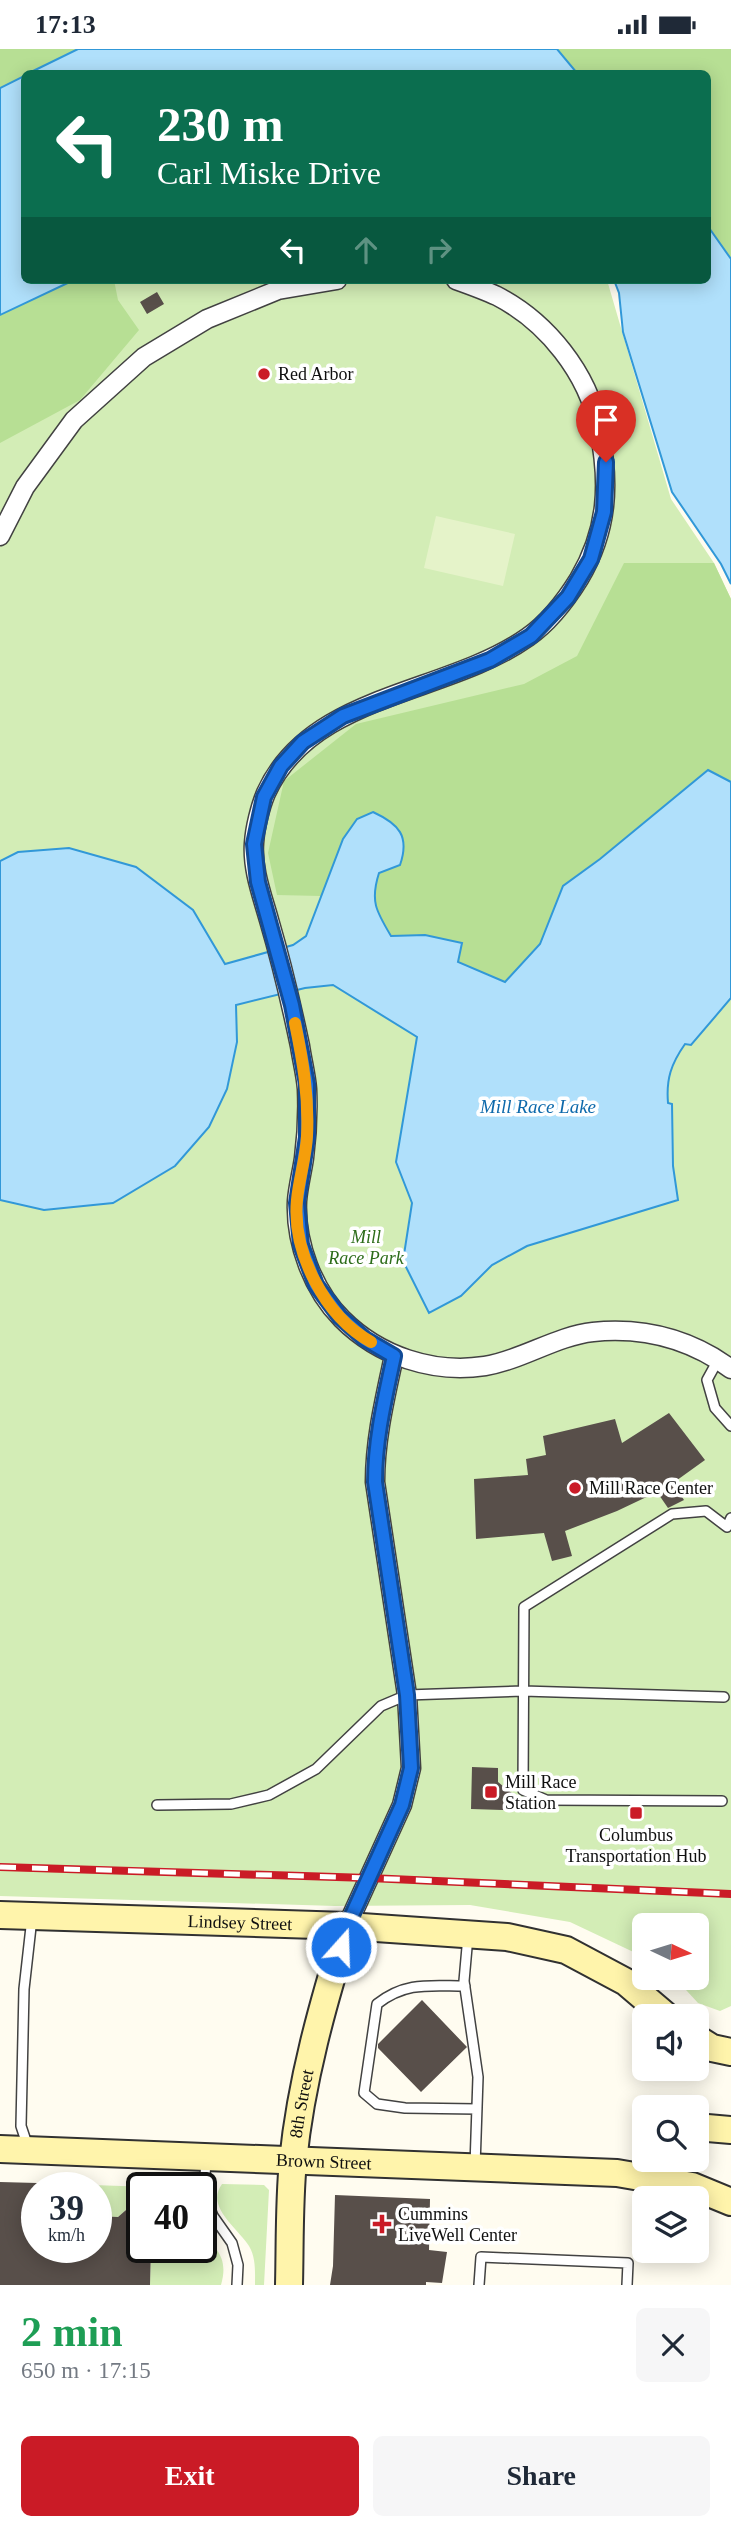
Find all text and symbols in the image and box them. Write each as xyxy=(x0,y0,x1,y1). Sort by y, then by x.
text: 17:13 xyxy=(35,10,96,39)
text: 230 m xyxy=(157,97,284,152)
icon: left xyxy=(42,98,133,189)
text: Carl Miske Drive xyxy=(157,155,381,191)
icon: left xyxy=(274,231,312,269)
icon: ahead xyxy=(347,231,385,269)
icon: right xyxy=(420,231,458,269)
place label: Red Arbor xyxy=(278,364,354,384)
marker: Red Arbor xyxy=(256,366,272,382)
pin xyxy=(576,390,636,462)
icon: arrive xyxy=(587,401,625,439)
water label: Mill Race Lake xyxy=(479,1096,596,1117)
park label: Mill Race Park xyxy=(327,1227,405,1268)
place label: Mill Race Center xyxy=(589,1478,713,1498)
marker: Mill Race Center xyxy=(567,1480,583,1496)
place label: Mill Race Station xyxy=(505,1772,576,1813)
marker: Mill Race Station xyxy=(483,1784,499,1800)
marker: Columbus Transportation Hub xyxy=(628,1805,644,1821)
place label: Columbus Transportation Hub xyxy=(566,1825,706,1866)
position arrow xyxy=(304,1910,378,1984)
street label: Lindsey Street xyxy=(187,1911,292,1934)
north arrow xyxy=(632,1913,709,1990)
map controls xyxy=(632,1913,709,2263)
button: sound xyxy=(632,2004,709,2081)
street label: 8th Street xyxy=(286,2067,318,2139)
button: search xyxy=(632,2095,709,2172)
street label: Brown Street xyxy=(276,2150,372,2173)
speed limit sign: 40 xyxy=(126,2172,217,2263)
button: layers xyxy=(632,2186,709,2263)
text: 39 xyxy=(49,2189,84,2228)
place label: Cummins LiveWell Center xyxy=(398,2204,517,2245)
marker: Cummins LiveWell Center xyxy=(372,2214,392,2234)
text: km/h xyxy=(48,2225,85,2245)
button: close xyxy=(636,2308,710,2382)
text: 2 min xyxy=(21,2309,123,2355)
text: 650 m · 17:15 xyxy=(21,2358,151,2383)
button: Exit xyxy=(21,2436,359,2516)
button: Share xyxy=(373,2436,710,2516)

